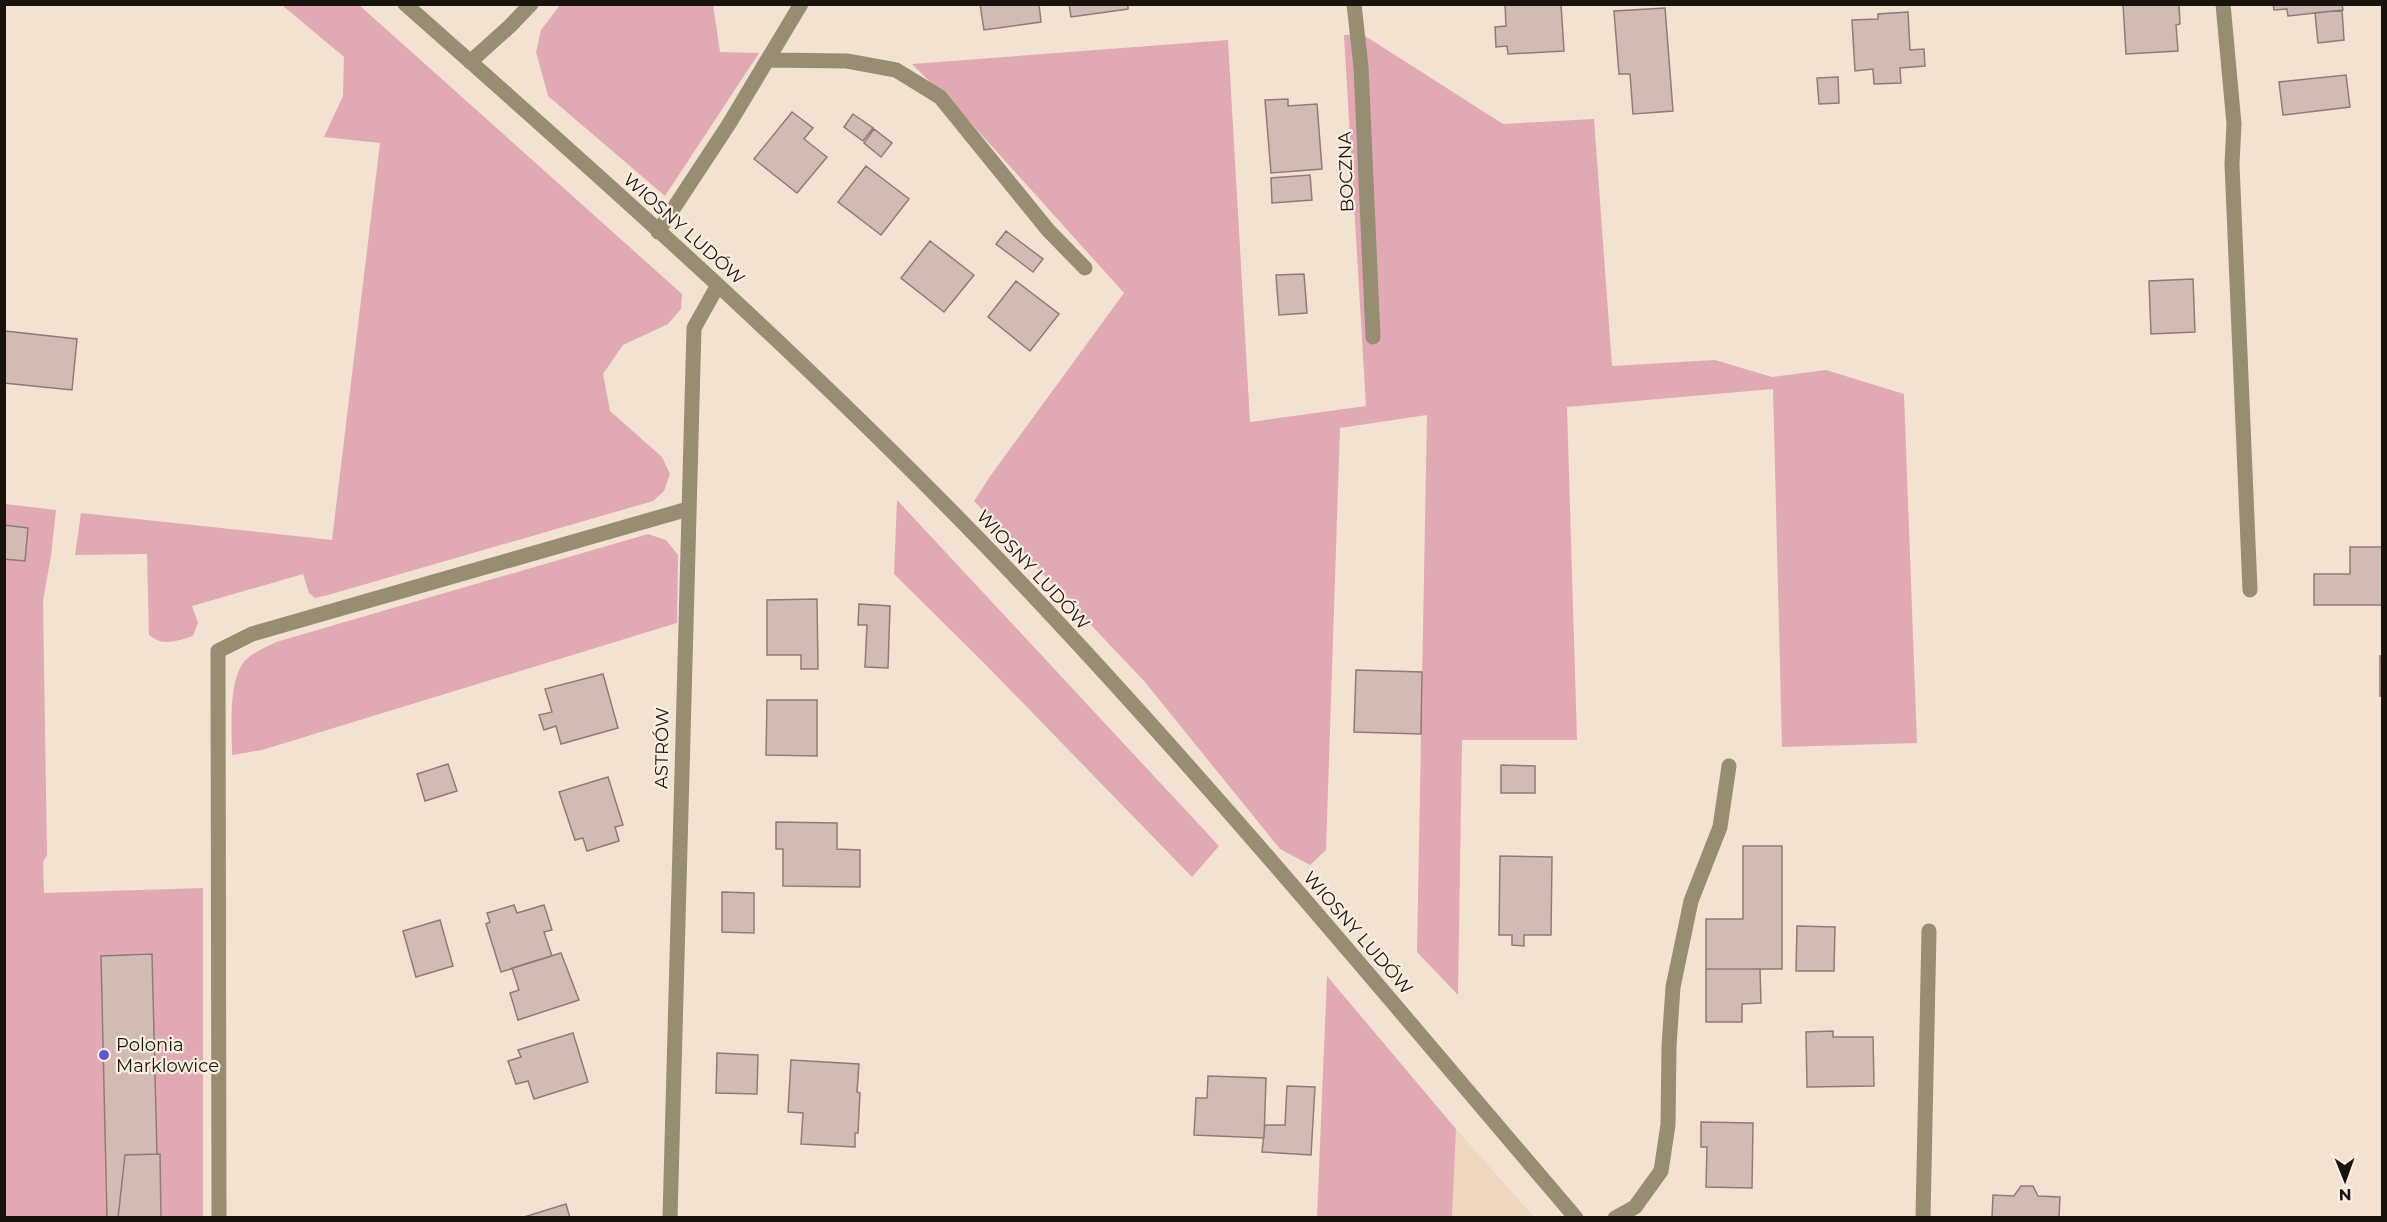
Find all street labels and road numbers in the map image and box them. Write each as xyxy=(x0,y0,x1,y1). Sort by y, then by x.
street label: BOCZNA xyxy=(1334,131,1358,213)
street label: WIOSNY LUDÓW xyxy=(619,169,749,289)
street label: WIOSNY LUDÓW xyxy=(972,505,1094,635)
street label: ASTRÓW xyxy=(650,707,674,789)
street label: WIOSNY LUDÓW xyxy=(1299,867,1417,999)

